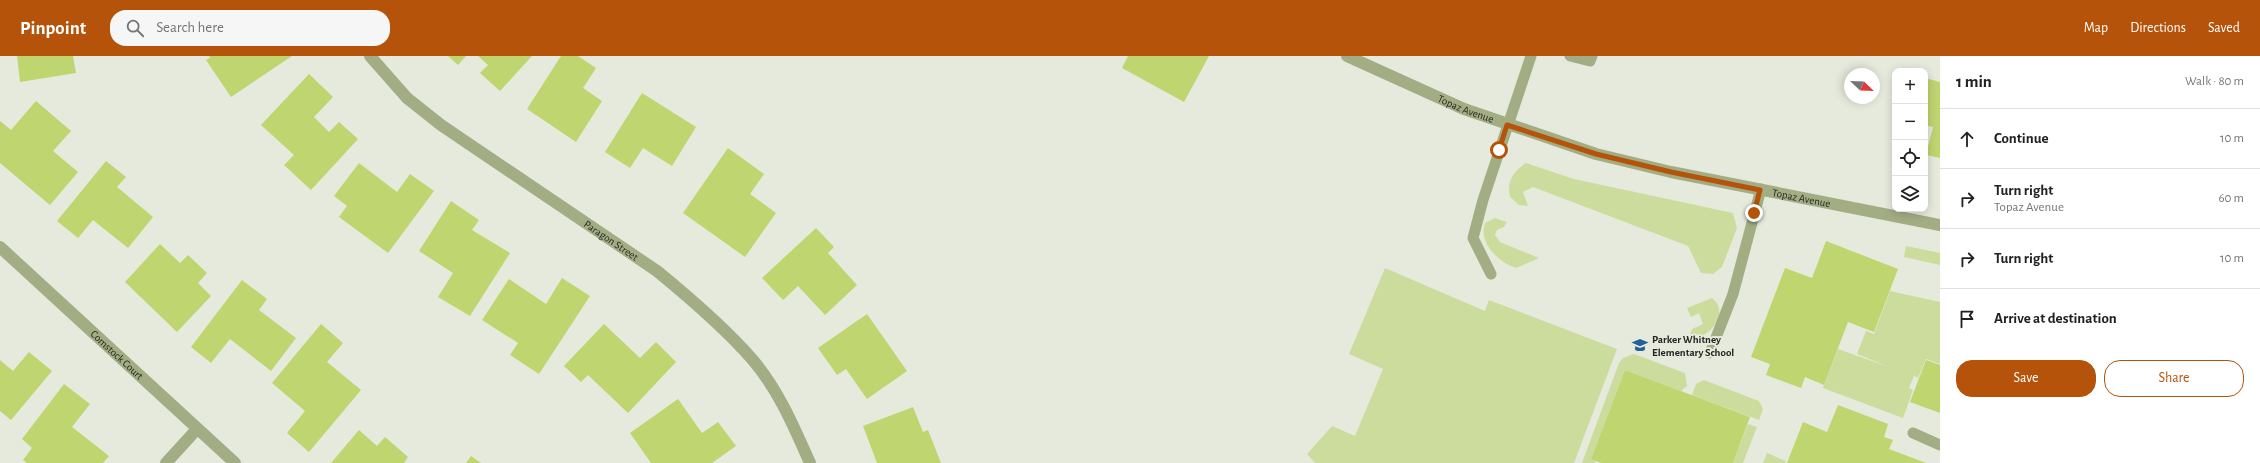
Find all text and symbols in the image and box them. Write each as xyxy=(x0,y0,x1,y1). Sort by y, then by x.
search box xyxy=(110,10,390,46)
icon: search xyxy=(124,17,146,39)
text: Pinpoint xyxy=(20,19,86,38)
text: Search here xyxy=(156,20,224,35)
text: Map xyxy=(2084,21,2108,35)
text: Directions xyxy=(2130,21,2186,35)
text: Saved xyxy=(2208,21,2240,35)
north arrow xyxy=(1844,68,1880,104)
map controls xyxy=(1892,68,1928,212)
button: + xyxy=(1892,68,1928,104)
text: 1 min xyxy=(1956,73,1992,90)
text: Walk · 80 m xyxy=(2185,75,2244,88)
street label: Topaz Avenue xyxy=(1436,93,1495,125)
button: − xyxy=(1892,104,1928,140)
icon: ahead xyxy=(1956,128,1978,150)
text: Continue xyxy=(1994,131,2049,146)
text: 10 m xyxy=(2220,132,2244,145)
button: locate xyxy=(1892,140,1928,176)
route start xyxy=(1490,141,1508,159)
button: layers xyxy=(1892,176,1928,212)
text: Turn right xyxy=(1994,183,2053,198)
street label: Topaz Avenue xyxy=(1771,187,1831,209)
icon: right xyxy=(1956,188,1978,210)
text: 60 m xyxy=(2218,192,2244,205)
text: Topaz Avenue xyxy=(1994,201,2064,214)
route end xyxy=(1745,204,1763,222)
street label: Paragon Street xyxy=(582,218,641,263)
icon: right xyxy=(1956,248,1978,270)
text: Turn right xyxy=(1994,251,2053,266)
text: 10 m xyxy=(2220,252,2244,265)
icon: arrive xyxy=(1956,308,1978,330)
text: Arrive at destination xyxy=(1994,311,2117,326)
street label: Comstock Court xyxy=(88,328,145,382)
place label: Parker Whitney Elementary School xyxy=(1652,334,1734,358)
school or university icon: Parker Whitney Elementary School xyxy=(1631,336,1649,354)
button: Save xyxy=(1956,360,2096,397)
button: Share xyxy=(2104,360,2244,397)

